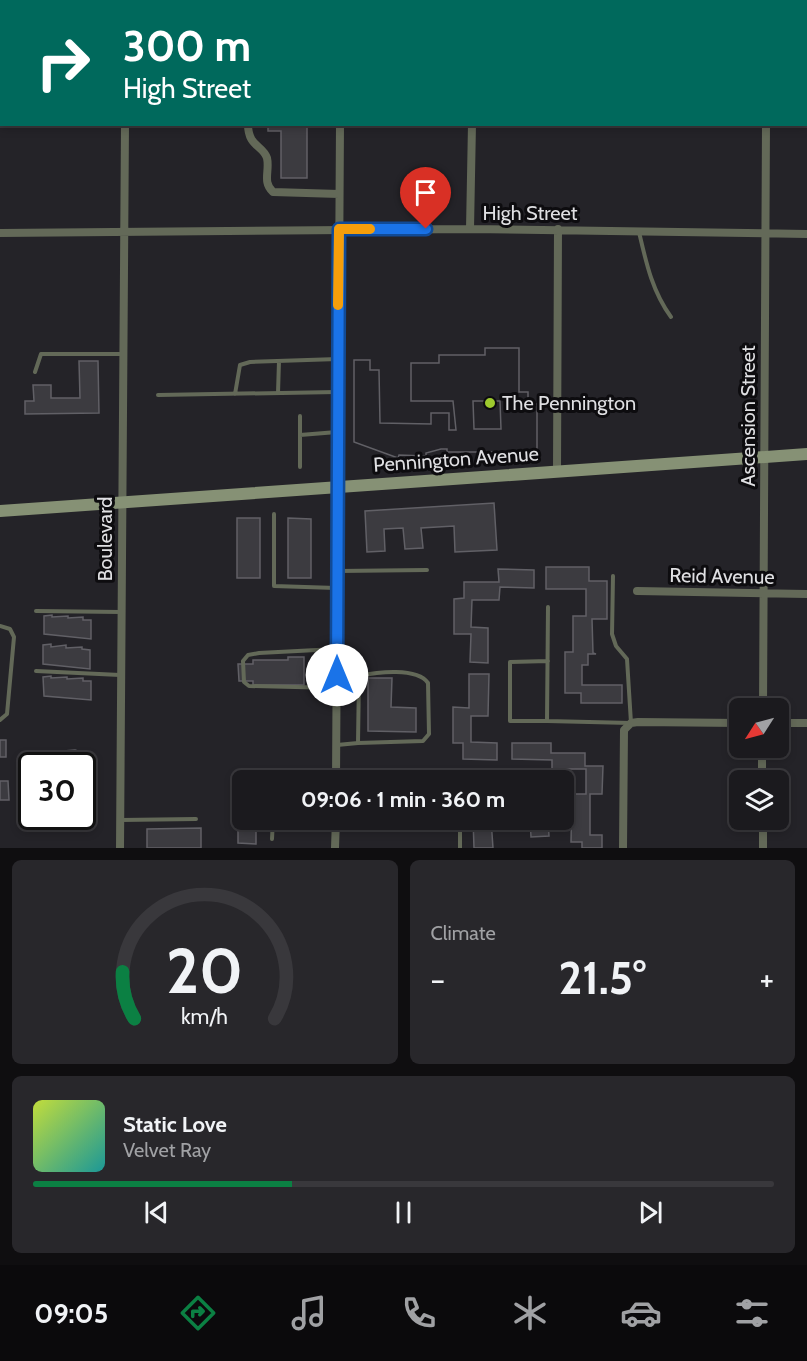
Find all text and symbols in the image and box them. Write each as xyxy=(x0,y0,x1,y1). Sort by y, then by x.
text: 300 m xyxy=(123,20,251,72)
icon: right xyxy=(24,24,102,102)
text: High Street xyxy=(123,72,251,105)
pin xyxy=(400,167,451,229)
icon: arrive xyxy=(409,176,442,209)
street label: High Street xyxy=(483,201,578,225)
street label: Ascension Street xyxy=(736,345,760,487)
place label: The Pennington xyxy=(502,391,636,415)
marker: The Pennington xyxy=(483,396,497,410)
street label: Pennington Avenue xyxy=(372,441,540,477)
street label: Boulevard xyxy=(93,497,117,581)
street label: Reid Avenue xyxy=(669,563,775,589)
position arrow xyxy=(305,643,369,707)
north arrow xyxy=(729,698,789,758)
map controls xyxy=(729,698,789,830)
speed limit sign: 30 xyxy=(18,752,96,830)
button: layers xyxy=(729,770,789,830)
text: 09:06 · 1 min · 360 m xyxy=(301,786,505,813)
text: Climate xyxy=(431,921,496,945)
text: 20 xyxy=(166,933,243,1009)
text: 21.5° xyxy=(558,951,646,1005)
text: − xyxy=(431,959,445,999)
text: + xyxy=(759,959,774,999)
text: km/h xyxy=(181,1003,228,1029)
text: Static Love xyxy=(123,1111,227,1138)
text: Velvet Ray xyxy=(123,1138,211,1162)
icon: previous xyxy=(140,1196,173,1229)
icon: pause xyxy=(387,1196,420,1229)
icon: next xyxy=(634,1196,667,1229)
icon: directions xyxy=(177,1292,219,1334)
icon: music xyxy=(288,1292,330,1334)
icon: phone xyxy=(398,1292,440,1334)
icon: climate xyxy=(509,1292,551,1334)
icon: car xyxy=(620,1292,662,1334)
icon: filters xyxy=(731,1292,773,1334)
text: 09:05 xyxy=(34,1297,108,1330)

